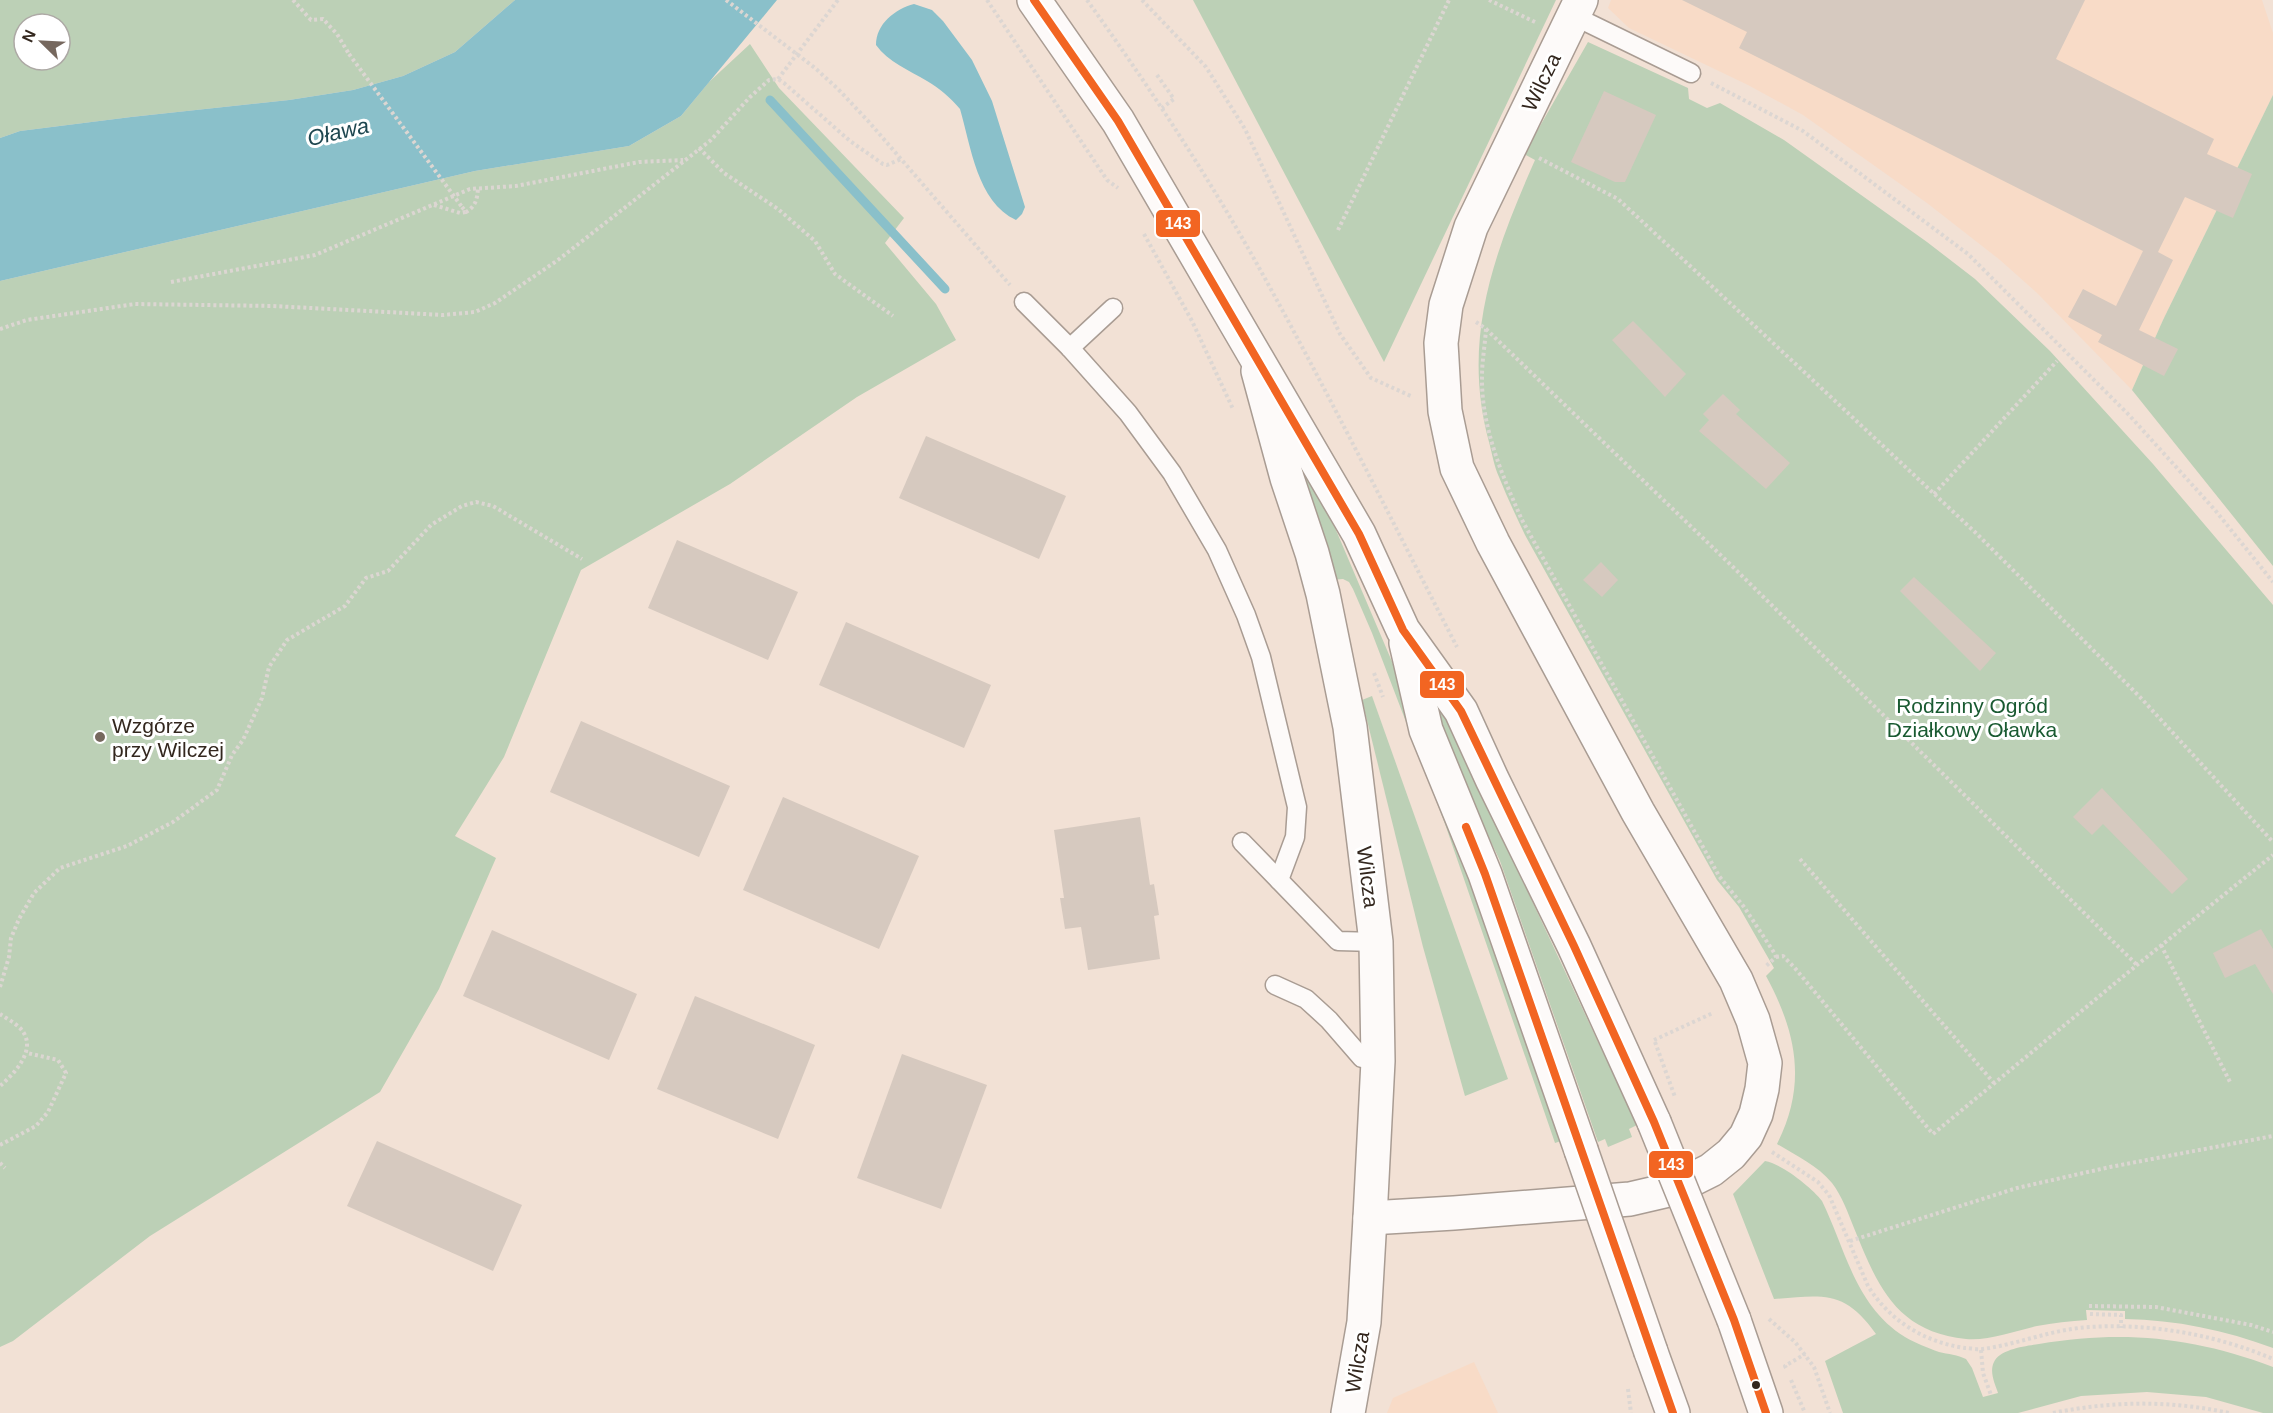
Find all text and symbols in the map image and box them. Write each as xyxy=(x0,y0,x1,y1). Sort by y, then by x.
north arrow xyxy=(12,12,72,72)
text: N xyxy=(19,27,39,45)
street label: Wilcza xyxy=(1517,49,1565,115)
water label: Oława xyxy=(305,113,371,151)
line badge: 143 xyxy=(1155,209,1201,238)
text: 143 xyxy=(1165,215,1191,232)
line badge: 143 xyxy=(1419,670,1465,699)
text: 143 xyxy=(1429,676,1455,693)
park label: Rodzinny Ogród Działkowy Oławka xyxy=(1887,694,2058,741)
place label: Wzgórze przy Wilczej xyxy=(112,714,224,761)
marker: Wzgórze przy Wilczej xyxy=(93,730,107,744)
street label: Wilcza xyxy=(1353,845,1383,909)
line badge: 143 xyxy=(1648,1150,1694,1179)
text: 143 xyxy=(1658,1156,1684,1173)
street label: Wilcza xyxy=(1341,1329,1373,1394)
unlabelled marker xyxy=(1750,1379,1762,1391)

